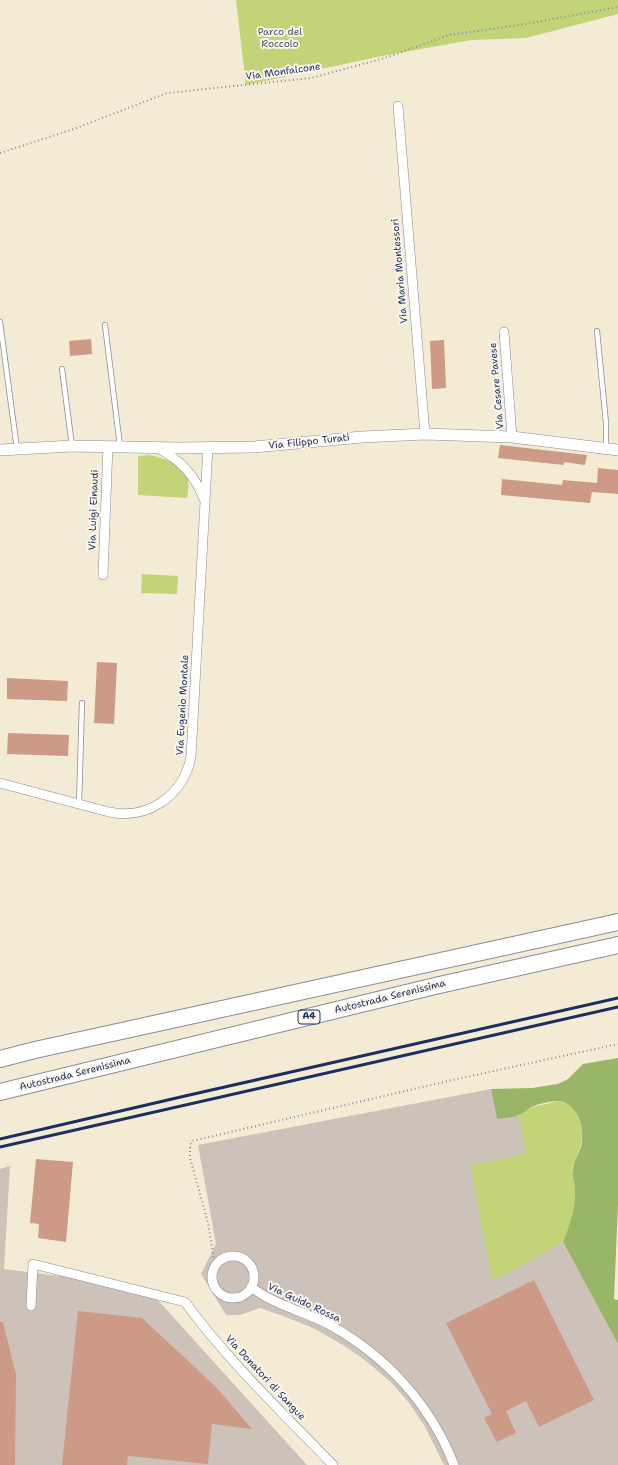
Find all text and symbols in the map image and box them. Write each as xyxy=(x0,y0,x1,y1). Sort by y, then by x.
park label: Parco del Roccolo xyxy=(258,26,302,50)
street label: Via Monfalcone xyxy=(245,61,321,83)
street label: Via Maria Montessori xyxy=(389,218,411,324)
street label: Via Cesare Pavese xyxy=(487,342,507,430)
street label: Via Filippo Turati xyxy=(268,432,350,452)
street label: Via Luigi Einaudi xyxy=(87,469,101,551)
street label: Via Eugenio Montale xyxy=(174,654,192,756)
street label: Autostrada Serenissima xyxy=(333,977,447,1017)
road number: A4 xyxy=(298,1010,320,1024)
street label: Autostrada Serenissima xyxy=(18,1054,132,1094)
street label: Via Guido Rossa xyxy=(266,1281,342,1325)
street label: Via Donatori di Sangue xyxy=(222,1333,308,1423)

